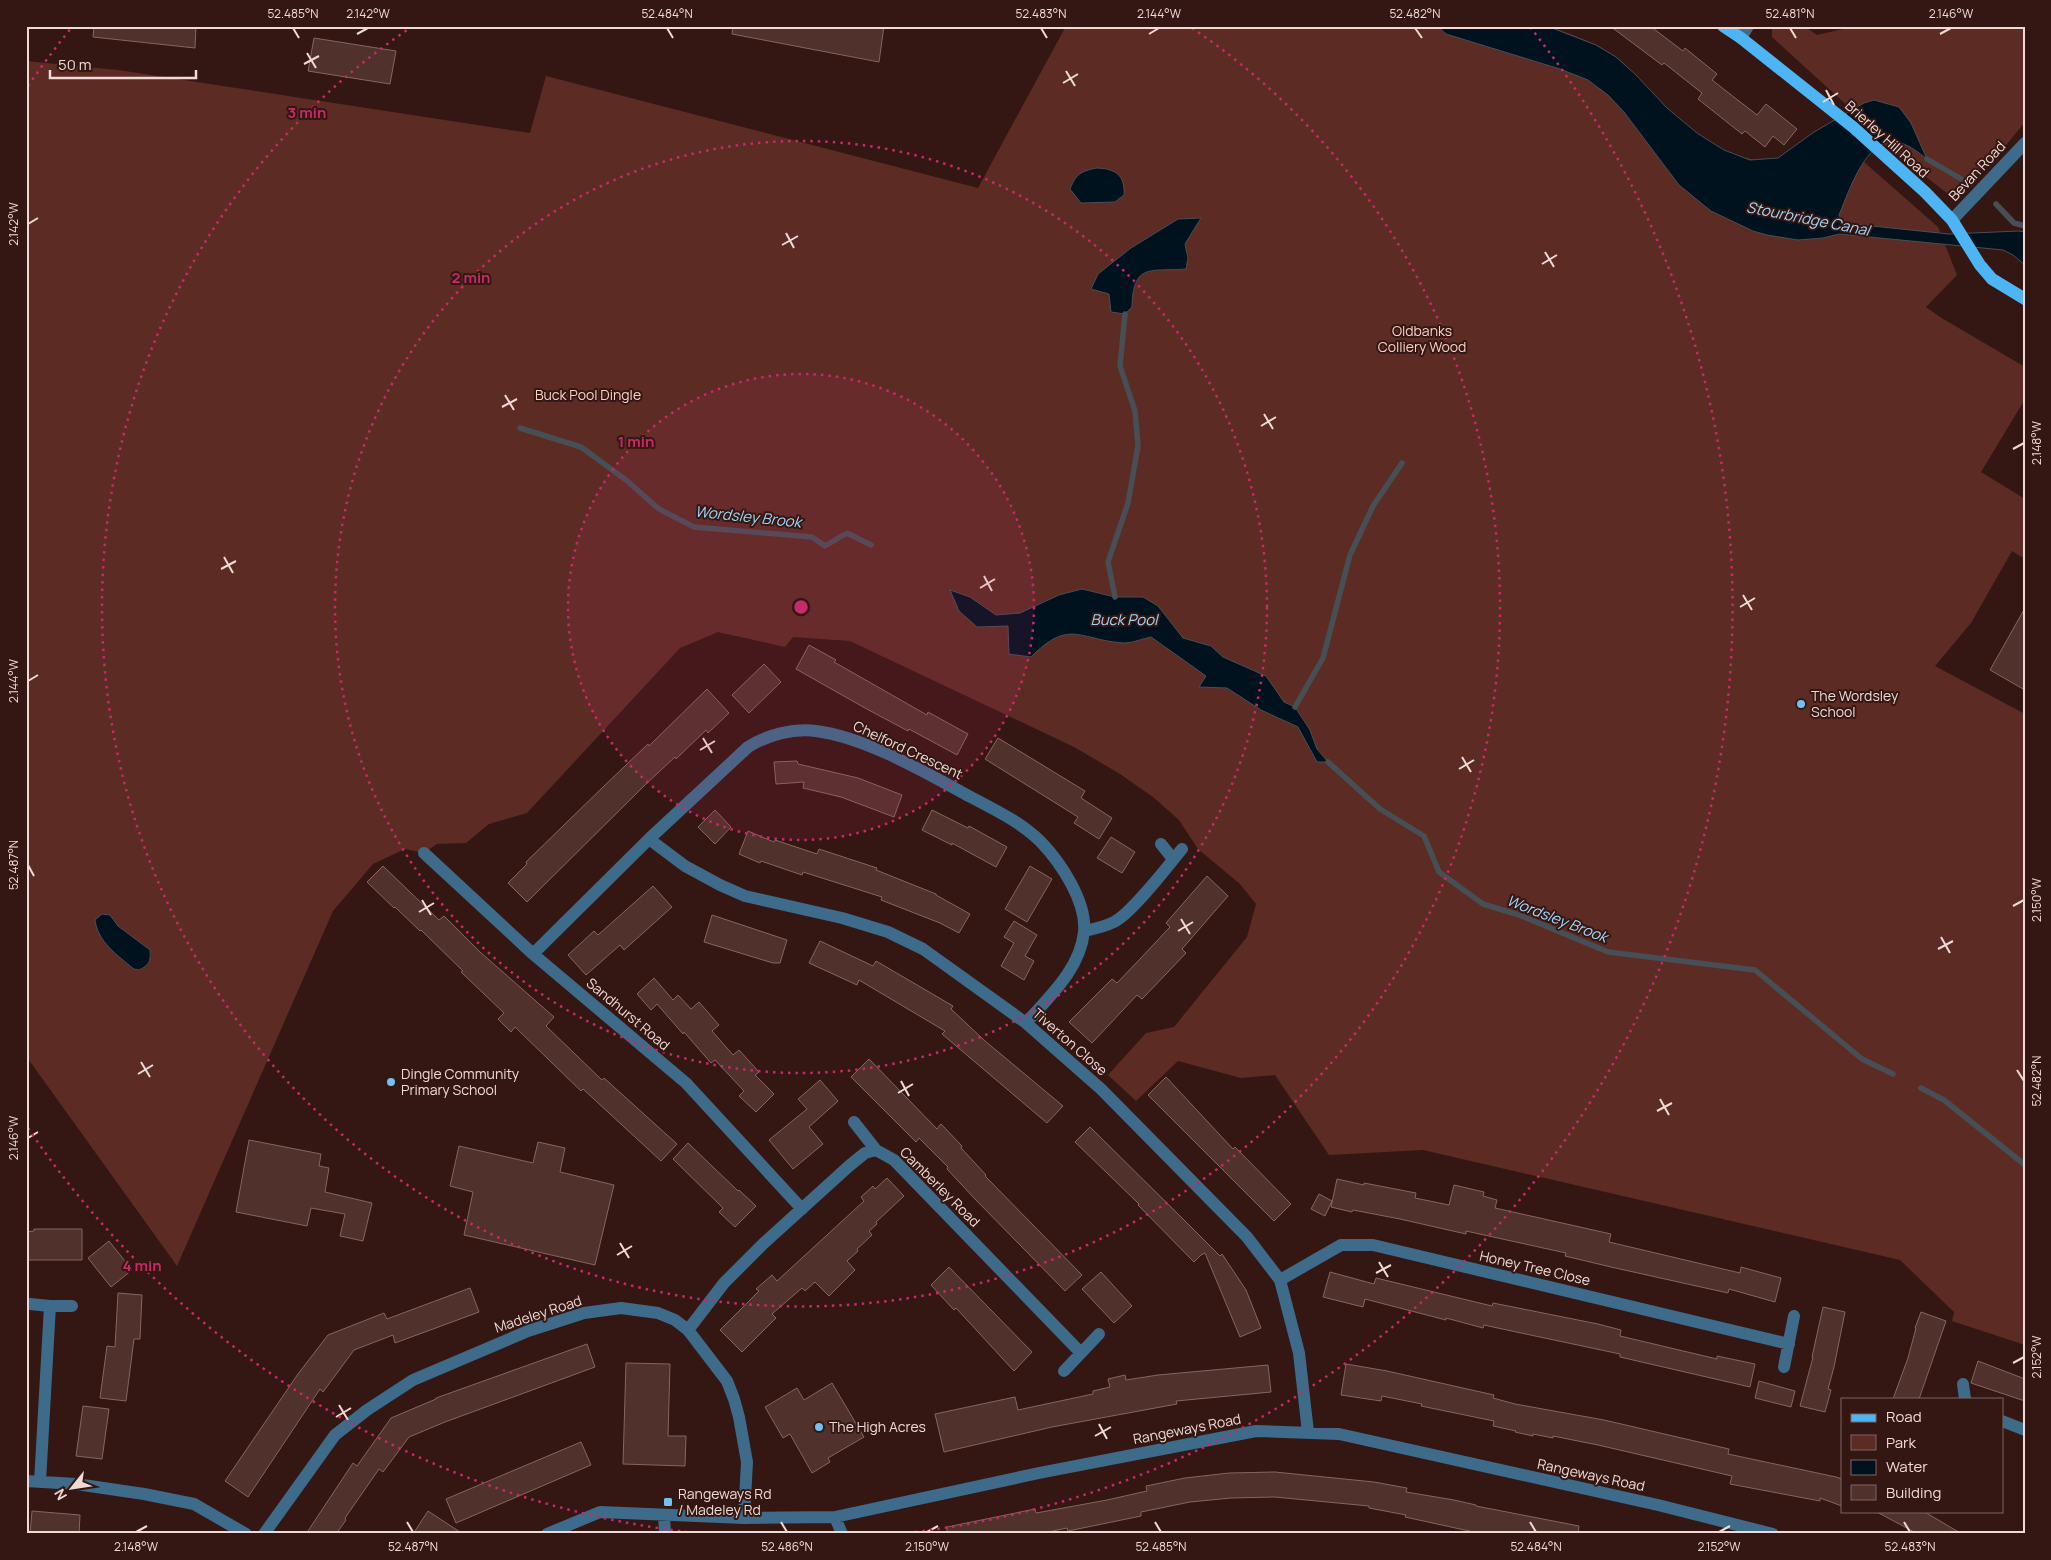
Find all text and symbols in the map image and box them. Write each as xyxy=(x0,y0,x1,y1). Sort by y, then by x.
text: 52.485°N xyxy=(267,5,319,22)
text: 2.142°W xyxy=(346,5,391,22)
text: 52.484°N xyxy=(641,5,693,22)
text: 52.483°N xyxy=(1016,5,1066,22)
text: 2.144°W xyxy=(1137,5,1182,22)
text: 52.482°N xyxy=(1390,5,1440,22)
text: 52.481°N xyxy=(1766,5,1814,22)
text: 2.146°W xyxy=(1929,5,1974,22)
scale bar xyxy=(50,48,196,80)
text: 50 m xyxy=(58,54,92,75)
street label: Brierley Hill Road xyxy=(1841,96,1933,181)
text: 3 min xyxy=(288,102,326,123)
street label: Bevan Road xyxy=(1944,137,2009,205)
water label: Stourbridge Canal xyxy=(1745,196,1874,241)
text: 2.142°W xyxy=(5,201,22,246)
text: 2 min xyxy=(451,267,491,288)
park label: Oldbanks Colliery Wood xyxy=(1378,321,1466,356)
park label: Buck Pool Dingle xyxy=(535,385,641,404)
text: 2.148°W xyxy=(2028,420,2045,465)
text: 1 min xyxy=(618,431,654,452)
water label: Wordsley Brook xyxy=(694,500,805,533)
centre of rings xyxy=(792,598,810,616)
water label: Buck Pool xyxy=(1090,609,1160,630)
text: 2.144°W xyxy=(5,658,22,703)
place label: The Wordsley School xyxy=(1811,686,1899,721)
marker: The Wordsley School xyxy=(1795,698,1807,710)
street label: Chelford Crescent xyxy=(850,716,966,783)
text: 52.487°N xyxy=(5,840,22,890)
text: 2.150°W xyxy=(2028,877,2045,922)
water label: Wordsley Brook xyxy=(1504,890,1613,948)
street label: Sandhurst Road xyxy=(583,973,674,1054)
street label: Tiverton Close xyxy=(1029,1004,1112,1079)
text: 52.482°N xyxy=(2028,1056,2045,1106)
place label: Dingle Community Primary School xyxy=(401,1064,520,1099)
marker: Dingle Community Primary School xyxy=(385,1076,397,1088)
text: 2.146°W xyxy=(5,1115,22,1160)
street label: Camberley Road xyxy=(896,1142,985,1231)
street label: Honey Tree Close xyxy=(1478,1246,1592,1289)
text: 4 min xyxy=(122,1255,162,1276)
street label: Madeley Road xyxy=(492,1290,584,1337)
text: 2.152°W xyxy=(2028,1335,2045,1379)
legend xyxy=(1841,1398,2004,1512)
text: Road xyxy=(1886,1406,1922,1427)
street label: Rangeways Road xyxy=(1131,1409,1242,1448)
place label: The High Acres xyxy=(829,1417,926,1436)
marker: The High Acres xyxy=(813,1421,825,1433)
text: Park xyxy=(1886,1432,1916,1453)
street label: Rangeways Road xyxy=(1536,1454,1647,1495)
text: Water xyxy=(1886,1456,1928,1477)
north arrow xyxy=(48,1462,98,1512)
text: Building xyxy=(1886,1482,1941,1503)
place label: Rangeways Rd / Madeley Rd xyxy=(678,1484,771,1519)
text: N xyxy=(50,1486,71,1504)
marker: Rangeways Rd / Madeley Rd xyxy=(662,1496,674,1508)
text: 2.148°W xyxy=(114,1538,159,1555)
text: 52.487°N xyxy=(388,1538,438,1555)
text: 52.486°N xyxy=(761,1538,813,1555)
text: 2.150°W xyxy=(905,1538,950,1555)
text: 52.485°N xyxy=(1135,1538,1187,1555)
text: 52.484°N xyxy=(1510,1538,1562,1555)
text: 2.152°W xyxy=(1697,1538,1741,1555)
text: 52.483°N xyxy=(1885,1538,1935,1555)

